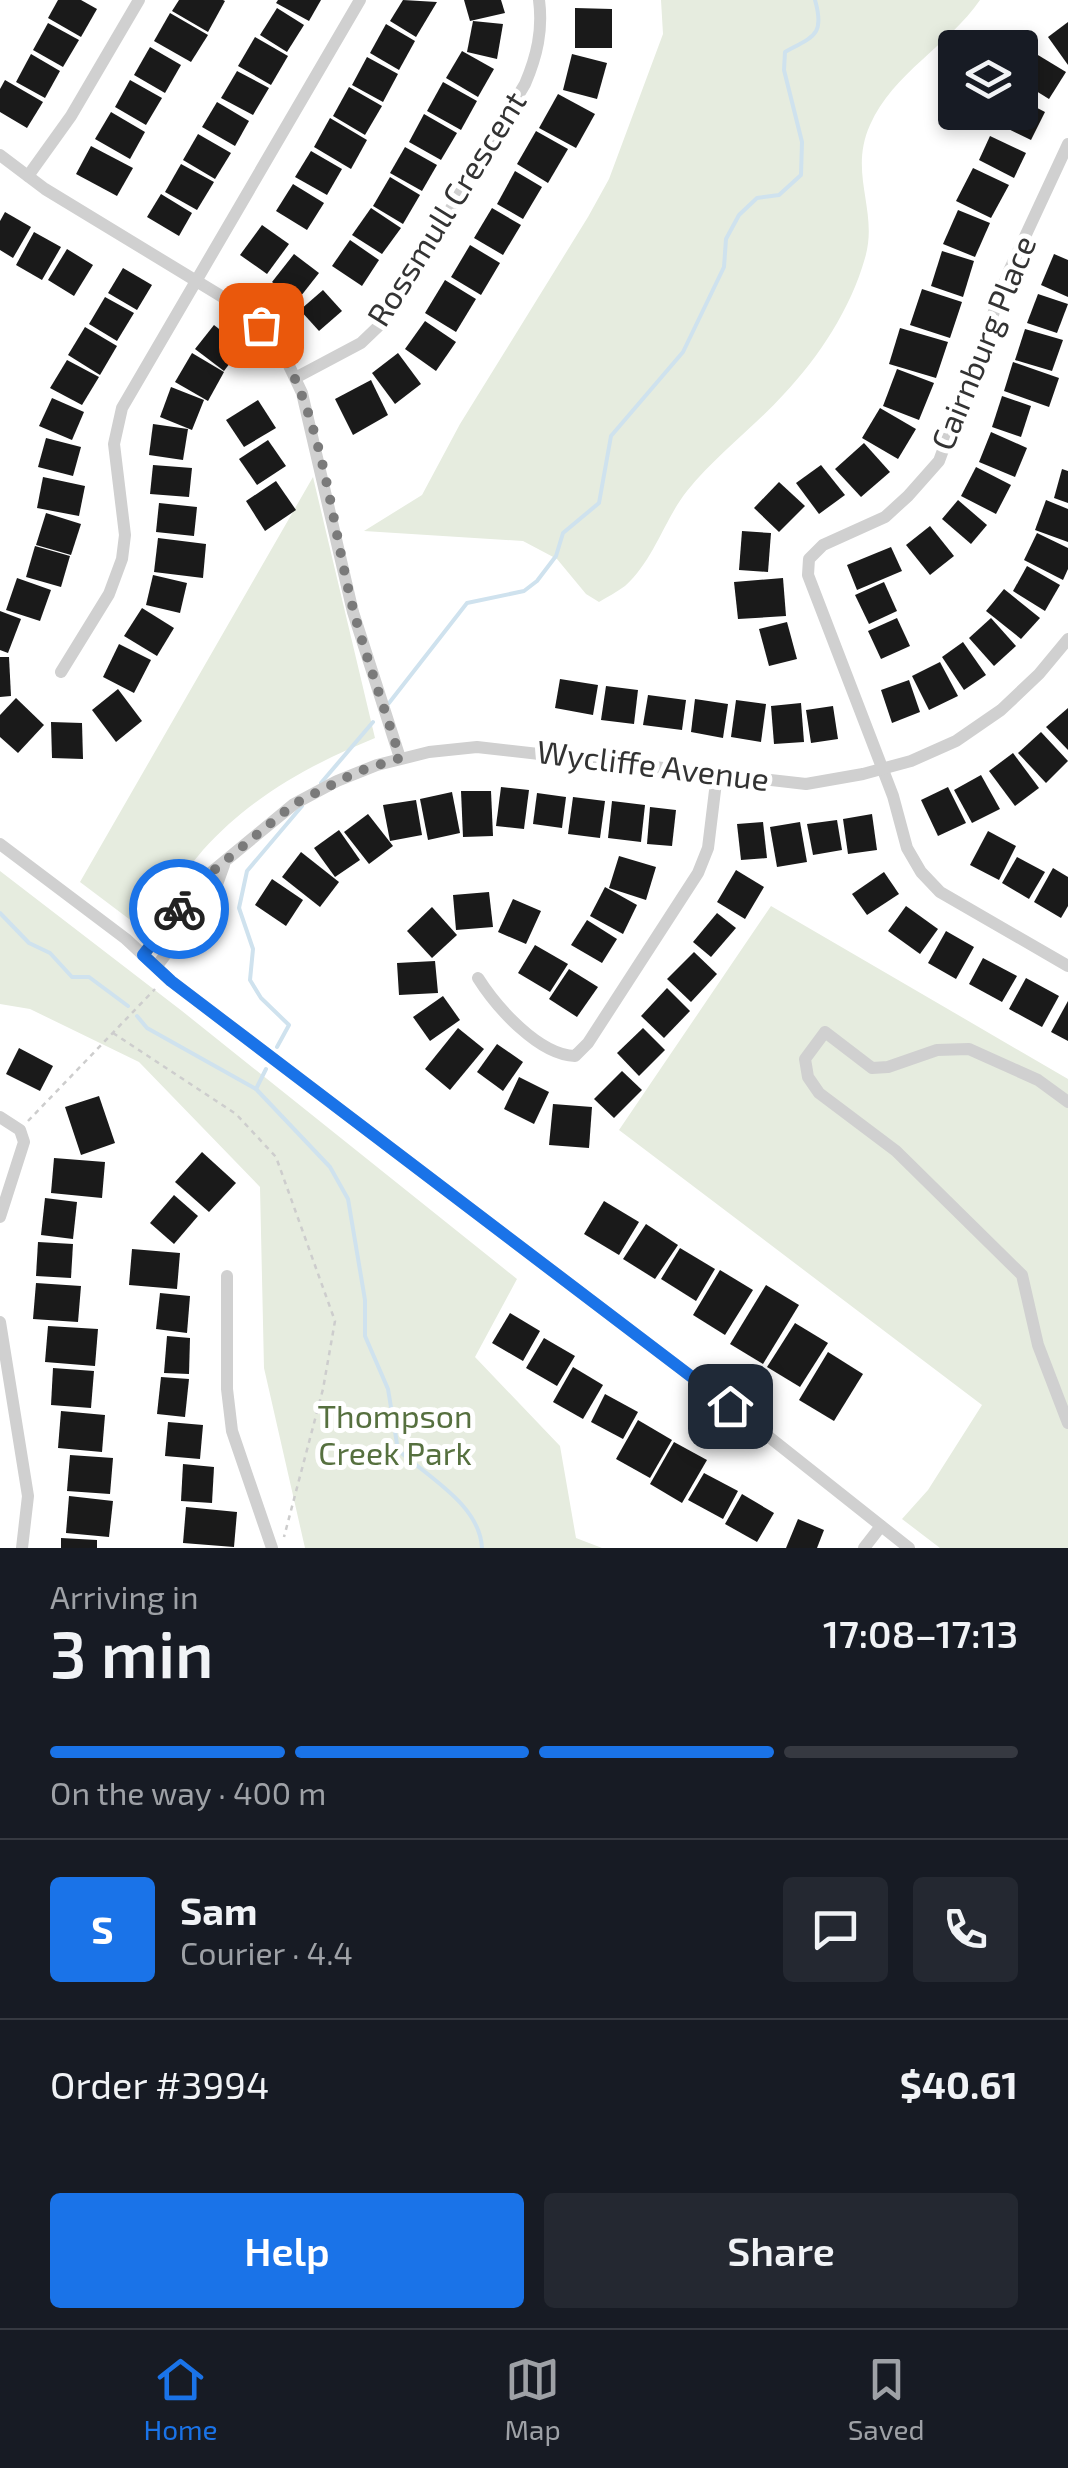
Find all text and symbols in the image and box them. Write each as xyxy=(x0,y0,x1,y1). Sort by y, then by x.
map controls xyxy=(938,30,1038,130)
button: layers xyxy=(938,30,1038,130)
street label: Rossmull Crescent xyxy=(358,84,533,332)
street label: Cairnburg Place xyxy=(922,229,1042,455)
pin xyxy=(219,283,304,368)
icon: bag xyxy=(234,298,289,353)
street label: Wycliffe Avenue xyxy=(535,731,771,797)
courier xyxy=(129,859,229,959)
icon: bike xyxy=(152,882,207,937)
pin xyxy=(688,1364,773,1449)
icon: home xyxy=(703,1379,758,1434)
park label: Thompson Creek Park xyxy=(318,1396,472,1471)
text: Arriving in xyxy=(50,1577,199,1615)
text: 17:08–17:13 xyxy=(823,1610,1018,1656)
text: 3 min xyxy=(50,1613,214,1691)
text: On the way · 400 m xyxy=(50,1773,326,1811)
button: chat xyxy=(783,1877,888,1982)
button: phone xyxy=(913,1877,1018,1982)
text: Sam xyxy=(180,1887,257,1933)
text: S xyxy=(91,1906,114,1952)
text: Courier · 4.4 xyxy=(180,1933,353,1971)
text: Order #3994 xyxy=(50,2061,269,2107)
text: $40.61 xyxy=(900,2061,1018,2107)
button: Help xyxy=(50,2193,524,2308)
button: Share xyxy=(544,2193,1018,2308)
tab: Home xyxy=(143,2352,218,2446)
tab: Map xyxy=(505,2352,561,2446)
tab: Saved xyxy=(848,2352,925,2446)

